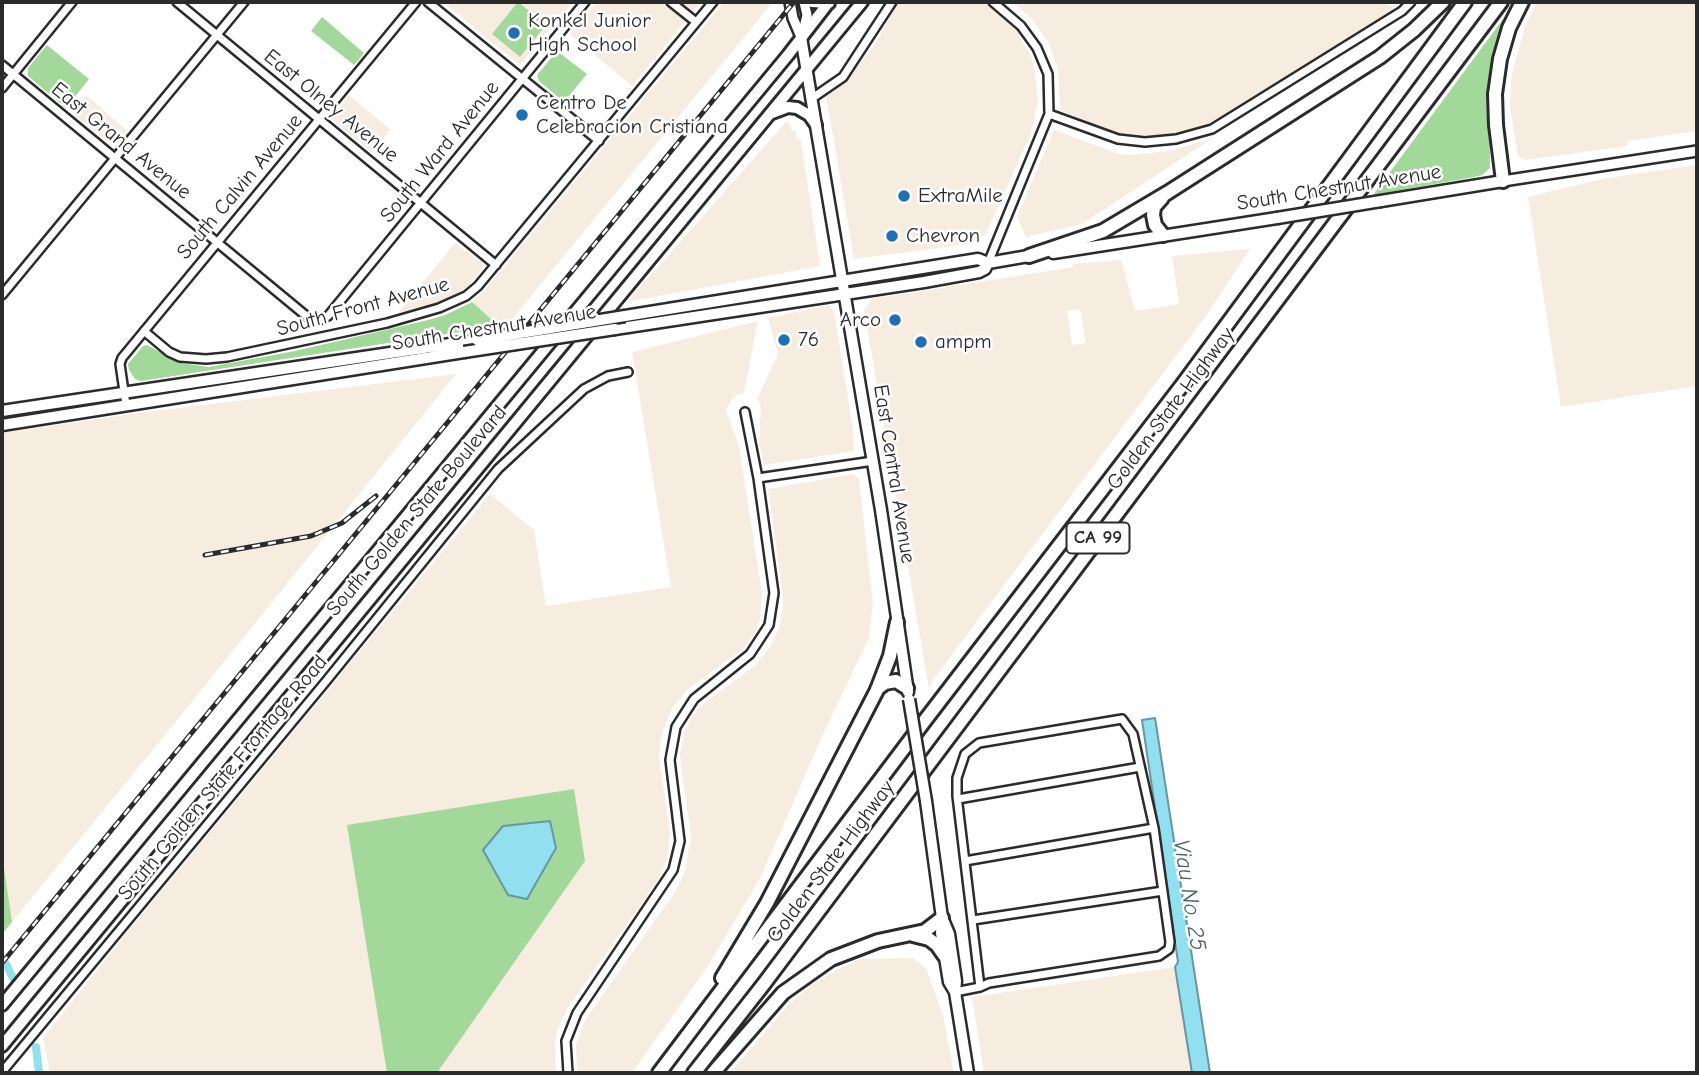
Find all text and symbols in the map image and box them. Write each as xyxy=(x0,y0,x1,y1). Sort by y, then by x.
place label: Konkel Junior High School xyxy=(528,8,650,58)
marker: Konkel Junior High School xyxy=(506,25,522,41)
street label: East Olney Avenue xyxy=(259,44,403,168)
street label: South Ward Avenue xyxy=(375,76,505,228)
street label: East Grand Avenue xyxy=(46,77,196,205)
place label: Centro De Celebracion Cristiana xyxy=(536,90,728,140)
marker: Centro De Celebracion Cristiana xyxy=(514,107,530,123)
street label: South Calvin Avenue xyxy=(172,109,308,265)
street label: South Chestnut Avenue xyxy=(1235,159,1443,217)
place label: ExtraMile xyxy=(918,183,1003,209)
marker: ExtraMile xyxy=(896,188,912,204)
place label: Chevron xyxy=(906,223,980,249)
marker: Chevron xyxy=(884,228,900,244)
street label: South Front Avenue xyxy=(274,272,452,342)
street label: South Chestnut Avenue xyxy=(390,299,598,357)
place label: Arco xyxy=(840,307,881,333)
marker: Arco xyxy=(887,312,903,328)
street label: Golden State Highway xyxy=(1102,323,1240,495)
place label: 76 xyxy=(798,327,819,353)
place label: ampm xyxy=(935,329,992,355)
marker: 76 xyxy=(776,332,792,348)
marker: ampm xyxy=(913,334,929,350)
street label: East Central Avenue xyxy=(867,383,921,565)
street label: South Golden State Boulevard xyxy=(321,400,513,622)
road number: CA 99 xyxy=(1066,523,1130,554)
street label: South Golden State Frontage Road xyxy=(113,650,333,906)
street label: Golden State Highway xyxy=(762,776,900,948)
water label: Viau No. 25 xyxy=(1167,838,1211,952)

